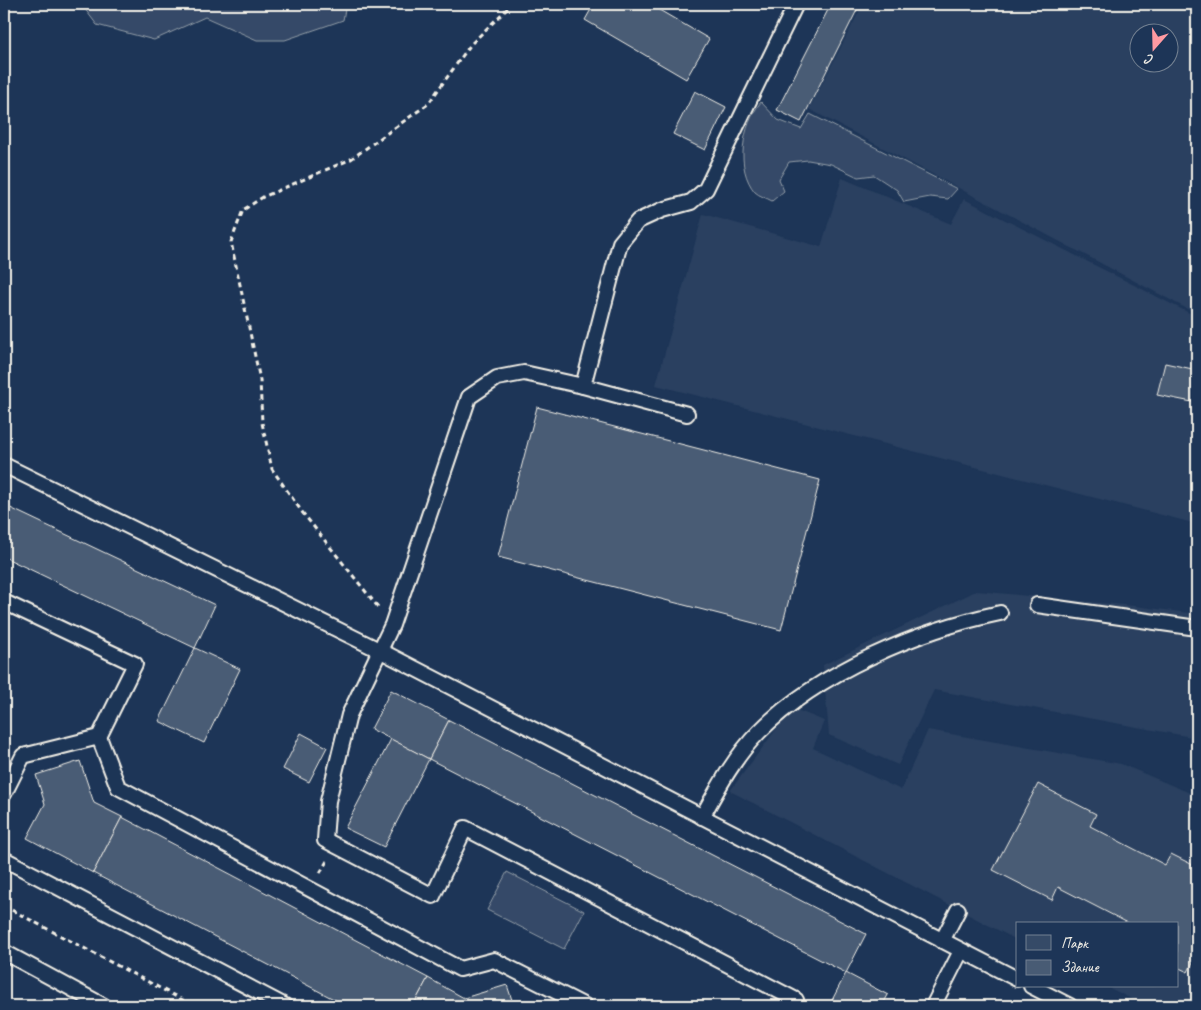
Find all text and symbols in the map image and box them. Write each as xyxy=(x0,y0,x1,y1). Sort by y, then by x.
north arrow xyxy=(1128,22,1178,72)
text: С xyxy=(1142,50,1156,69)
legend xyxy=(1016,922,1178,988)
text: Парк xyxy=(1061,934,1089,953)
text: Здание xyxy=(1061,958,1100,977)

